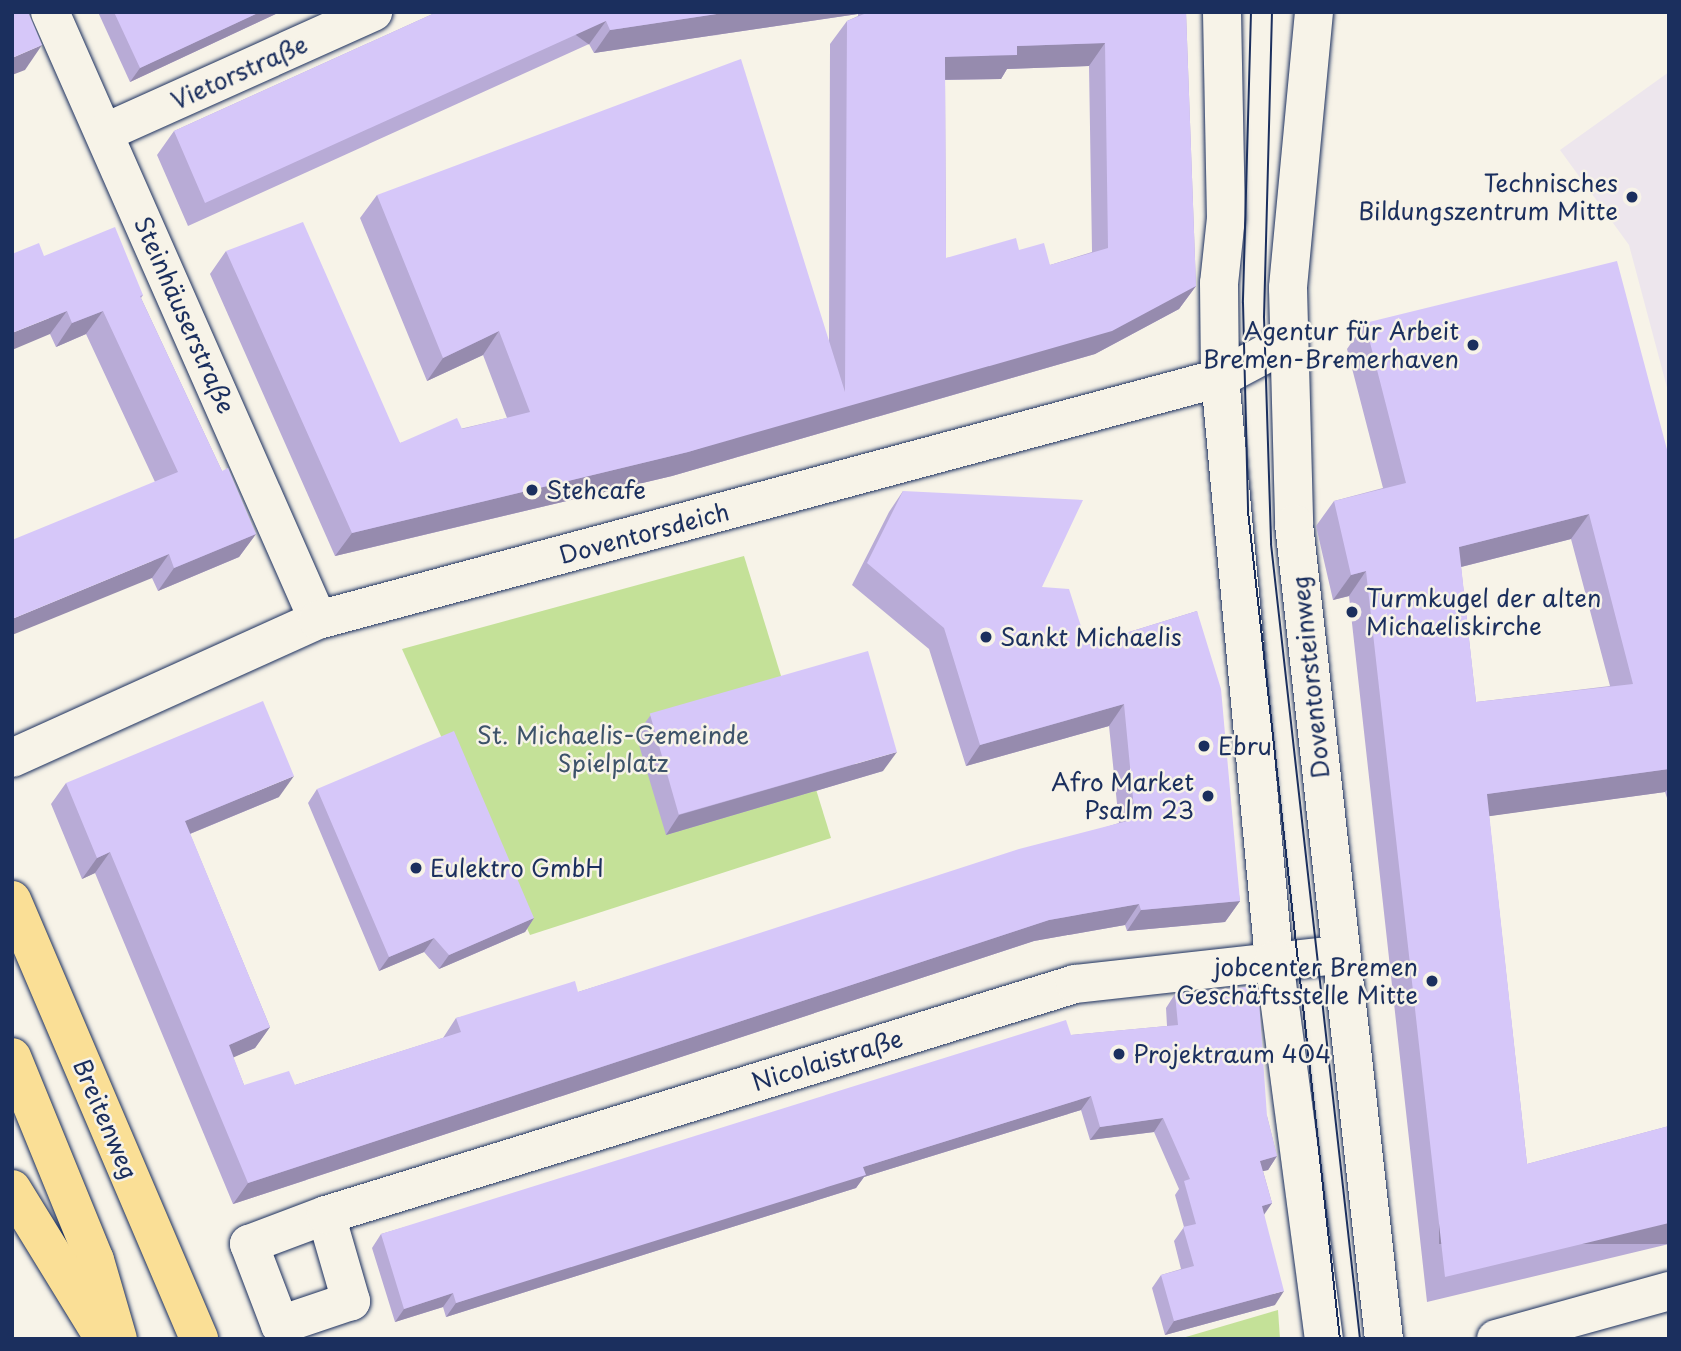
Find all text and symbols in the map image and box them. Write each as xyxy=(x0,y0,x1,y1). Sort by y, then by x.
street label: Vietorstraße xyxy=(166,29,312,115)
place label: Technisches Bildungszentrum Mitte xyxy=(1358,169,1618,225)
marker: Technisches Bildungszentrum Mitte xyxy=(1624,189,1640,205)
street label: Steinhäuserstraße xyxy=(129,212,241,418)
place label: Agentur für Arbeit Bremen-Bremerhaven xyxy=(1203,317,1459,373)
marker: Agentur für Arbeit Bremen-Bremerhaven xyxy=(1465,337,1481,353)
place label: Stehcafe xyxy=(546,476,646,504)
marker: Stehcafe xyxy=(524,482,540,498)
street label: Doventorsdeich xyxy=(556,496,732,570)
street label: Doventorsteinweg xyxy=(1285,574,1335,780)
place label: Turmkugel der alten Michaeliskirche xyxy=(1366,584,1600,640)
marker: Turmkugel der alten Michaeliskirche xyxy=(1344,604,1360,620)
place label: Sankt Michaelis xyxy=(1000,623,1181,651)
marker: Sankt Michaelis xyxy=(978,629,994,645)
park label: St. Michaelis-Gemeinde Spielplatz xyxy=(478,721,748,777)
place label: Ebru xyxy=(1218,732,1272,760)
marker: Ebru xyxy=(1196,738,1212,754)
place label: Afro Market Psalm 23 xyxy=(1049,768,1194,824)
marker: Afro Market Psalm 23 xyxy=(1200,788,1216,804)
place label: Eulektro GmbH xyxy=(430,854,605,882)
marker: Eulektro GmbH xyxy=(408,860,424,876)
place label: jobcenter Bremen Geschäftsstelle Mitte xyxy=(1175,953,1418,1009)
marker: jobcenter Bremen Geschäftsstelle Mitte xyxy=(1424,973,1440,989)
street label: Nicolaistraße xyxy=(748,1023,906,1097)
place label: Projektraum 404 xyxy=(1133,1040,1331,1068)
marker: Projektraum 404 xyxy=(1111,1046,1127,1062)
street label: Breitenweg xyxy=(68,1054,144,1184)

